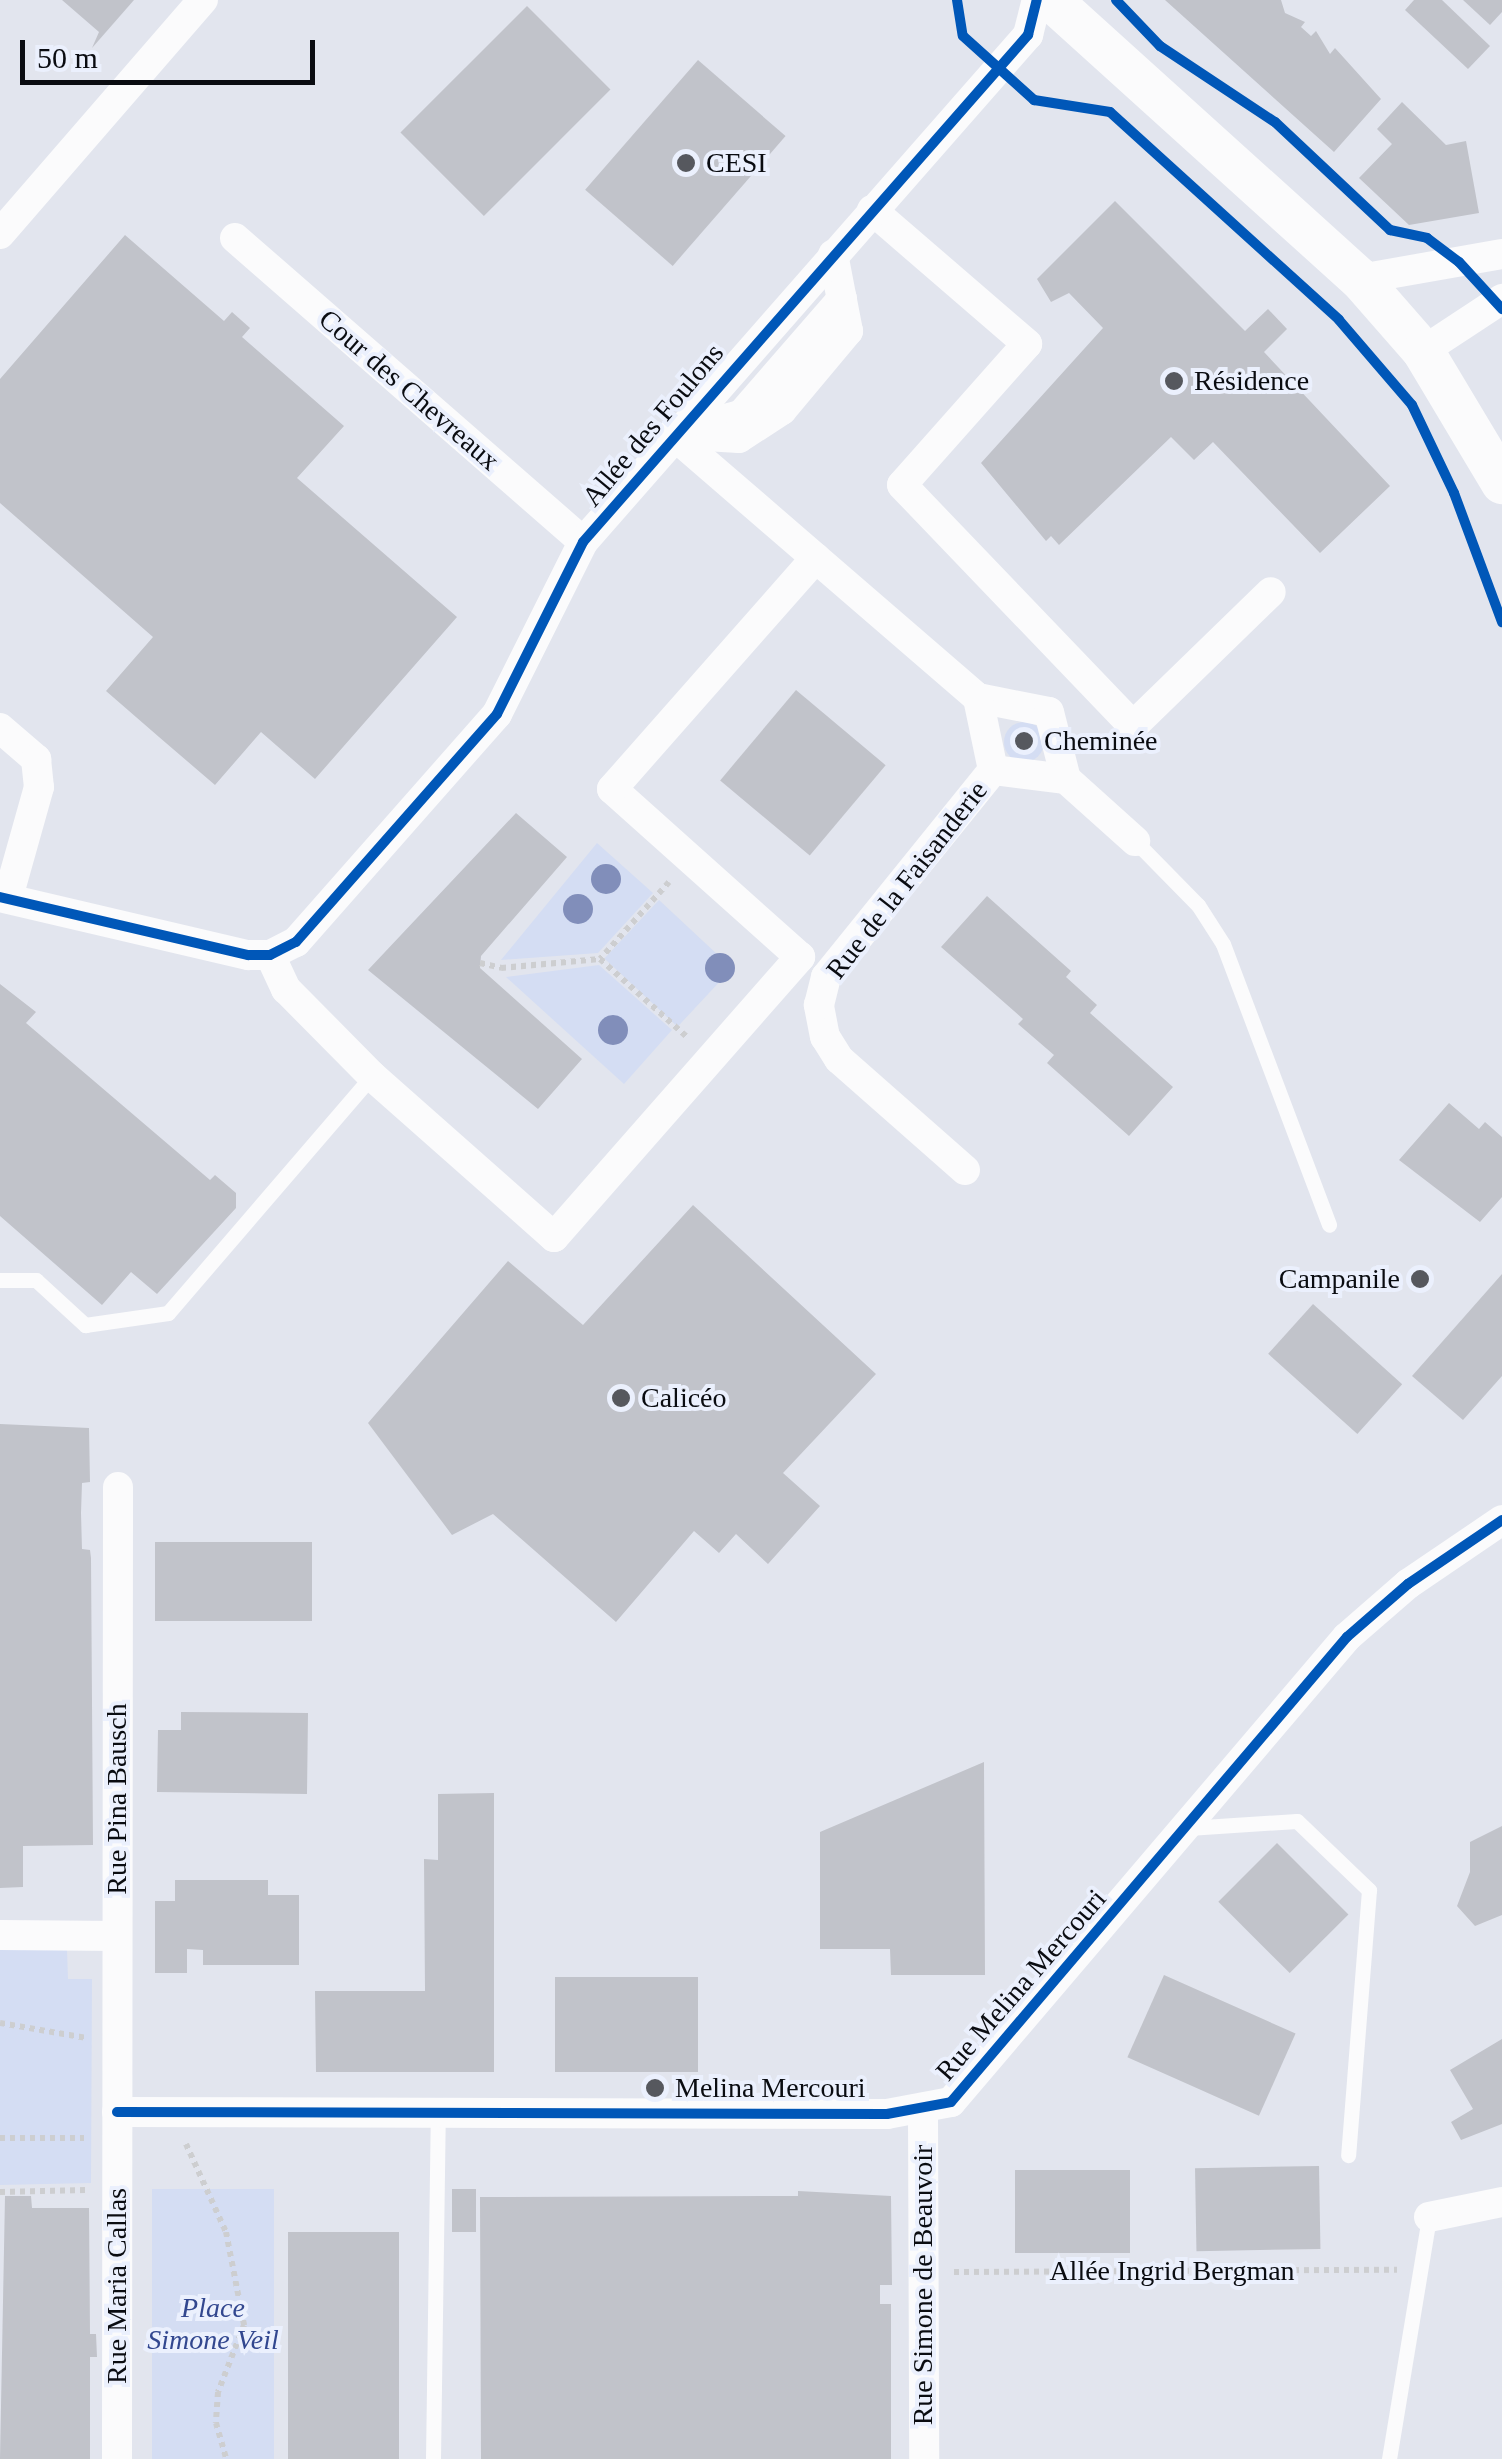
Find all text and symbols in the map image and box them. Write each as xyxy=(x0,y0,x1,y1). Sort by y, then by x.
scale bar xyxy=(25,20,320,82)
text: 50 m xyxy=(37,41,98,74)
place label: CESI xyxy=(706,146,767,180)
marker: CESI xyxy=(675,152,697,174)
street label: Cour des Chevreaux xyxy=(312,302,506,478)
street label: Allée des Foulons xyxy=(575,337,731,513)
place label: Résidence xyxy=(1194,364,1309,398)
marker: Résidence xyxy=(1163,370,1185,392)
place label: Cheminée xyxy=(1044,724,1158,758)
marker: Cheminée xyxy=(1013,730,1035,752)
street label: Rue de la Faisanderie xyxy=(819,774,995,986)
place label: Campanile xyxy=(1279,1262,1400,1296)
marker: Campanile xyxy=(1409,1268,1431,1290)
place label: Calicéo xyxy=(641,1381,727,1415)
marker: Calicéo xyxy=(610,1387,632,1409)
street label: Rue Pina Bausch xyxy=(100,1703,134,1895)
street label: Rue Melina Mercouri xyxy=(929,1882,1113,2088)
place label: Melina Mercouri xyxy=(675,2071,865,2105)
marker: Melina Mercouri xyxy=(644,2077,666,2099)
street label: Rue Simone de Beauvoir xyxy=(906,2145,940,2425)
street label: Rue Maria Callas xyxy=(100,2188,134,2384)
street label: Allée Ingrid Bergman xyxy=(1049,2254,1295,2288)
park label: Place Simone Veil xyxy=(147,2291,279,2357)

